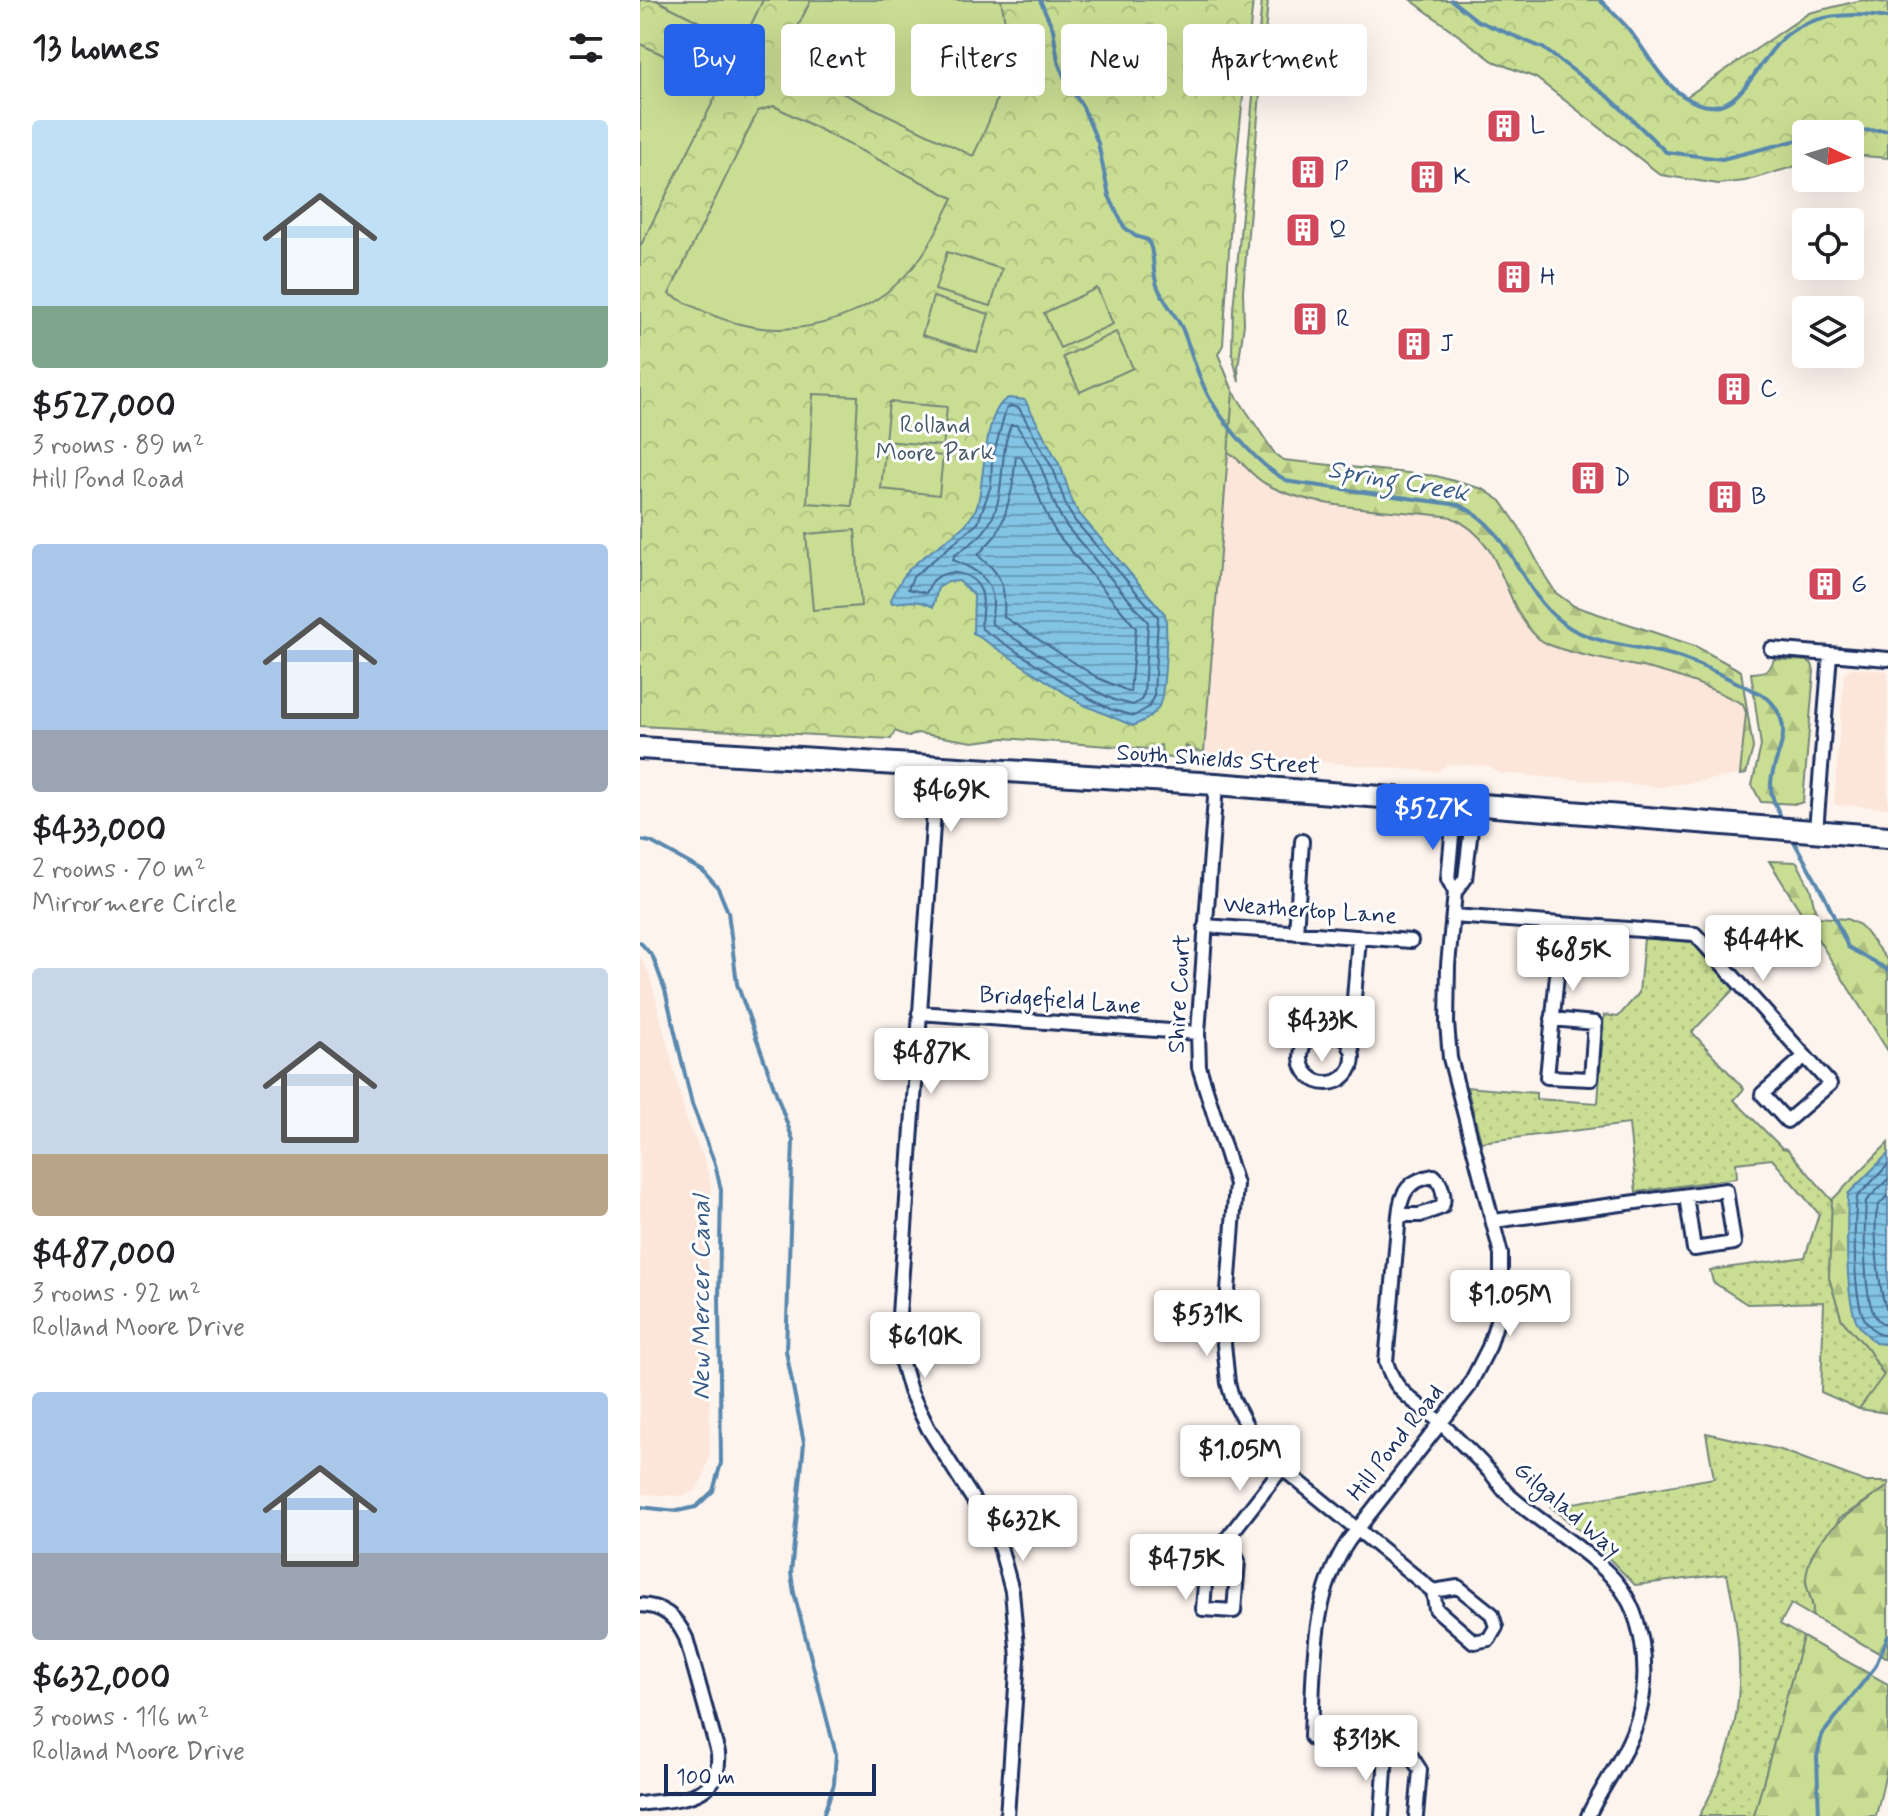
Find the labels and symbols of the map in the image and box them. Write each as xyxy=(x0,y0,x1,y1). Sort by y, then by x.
building icon: L xyxy=(1485,107,1523,145)
place label: L xyxy=(1530,111,1545,142)
north arrow xyxy=(1792,120,1864,192)
building icon: P xyxy=(1289,153,1327,191)
place label: P xyxy=(1334,157,1349,188)
building icon: K xyxy=(1408,158,1446,196)
place label: K xyxy=(1453,162,1470,193)
building icon: Q xyxy=(1284,211,1322,249)
place label: Q xyxy=(1329,215,1347,246)
building icon: H xyxy=(1495,258,1533,296)
place label: H xyxy=(1540,262,1556,293)
building icon: R xyxy=(1291,300,1329,338)
place label: R xyxy=(1336,304,1350,335)
building icon: J xyxy=(1395,325,1433,363)
place label: J xyxy=(1440,329,1454,360)
building icon: C xyxy=(1715,370,1753,408)
place label: C xyxy=(1760,374,1777,405)
park label: Rolland Moore Park xyxy=(876,410,994,469)
water label: Spring Creek xyxy=(1325,453,1472,514)
building icon: D xyxy=(1569,459,1607,497)
place label: D xyxy=(1614,463,1631,494)
building icon: B xyxy=(1706,478,1744,516)
place label: B xyxy=(1751,482,1766,513)
building icon: G xyxy=(1806,565,1844,603)
place label: G xyxy=(1851,569,1867,600)
street label: South Shields Street xyxy=(1115,737,1321,783)
pin: $469K xyxy=(895,766,1007,834)
pin: $527K xyxy=(1377,784,1489,852)
street label: Weathertop Lane xyxy=(1222,889,1398,933)
pin: $444K xyxy=(1707,915,1819,983)
pin: $685K xyxy=(1517,925,1629,993)
street label: Shire Court xyxy=(1161,934,1199,1054)
street label: Bridgefield Lane xyxy=(978,980,1142,1022)
pin: $433K xyxy=(1266,996,1378,1064)
pin: $487K xyxy=(875,1028,987,1096)
water label: New Mercer Canal xyxy=(685,1192,719,1400)
pin: $1.05M xyxy=(1445,1270,1575,1338)
pin: $531K xyxy=(1151,1290,1263,1358)
pin: $610K xyxy=(869,1312,981,1380)
street label: Hill Pond Road xyxy=(1341,1378,1451,1508)
pin: $1.05M xyxy=(1175,1425,1305,1493)
street label: Gilgalad Way xyxy=(1505,1455,1627,1567)
pin: $632K xyxy=(967,1495,1079,1563)
pin: $475K xyxy=(1130,1534,1242,1602)
pin: $313K xyxy=(1310,1715,1422,1783)
scale bar xyxy=(664,1760,876,1796)

